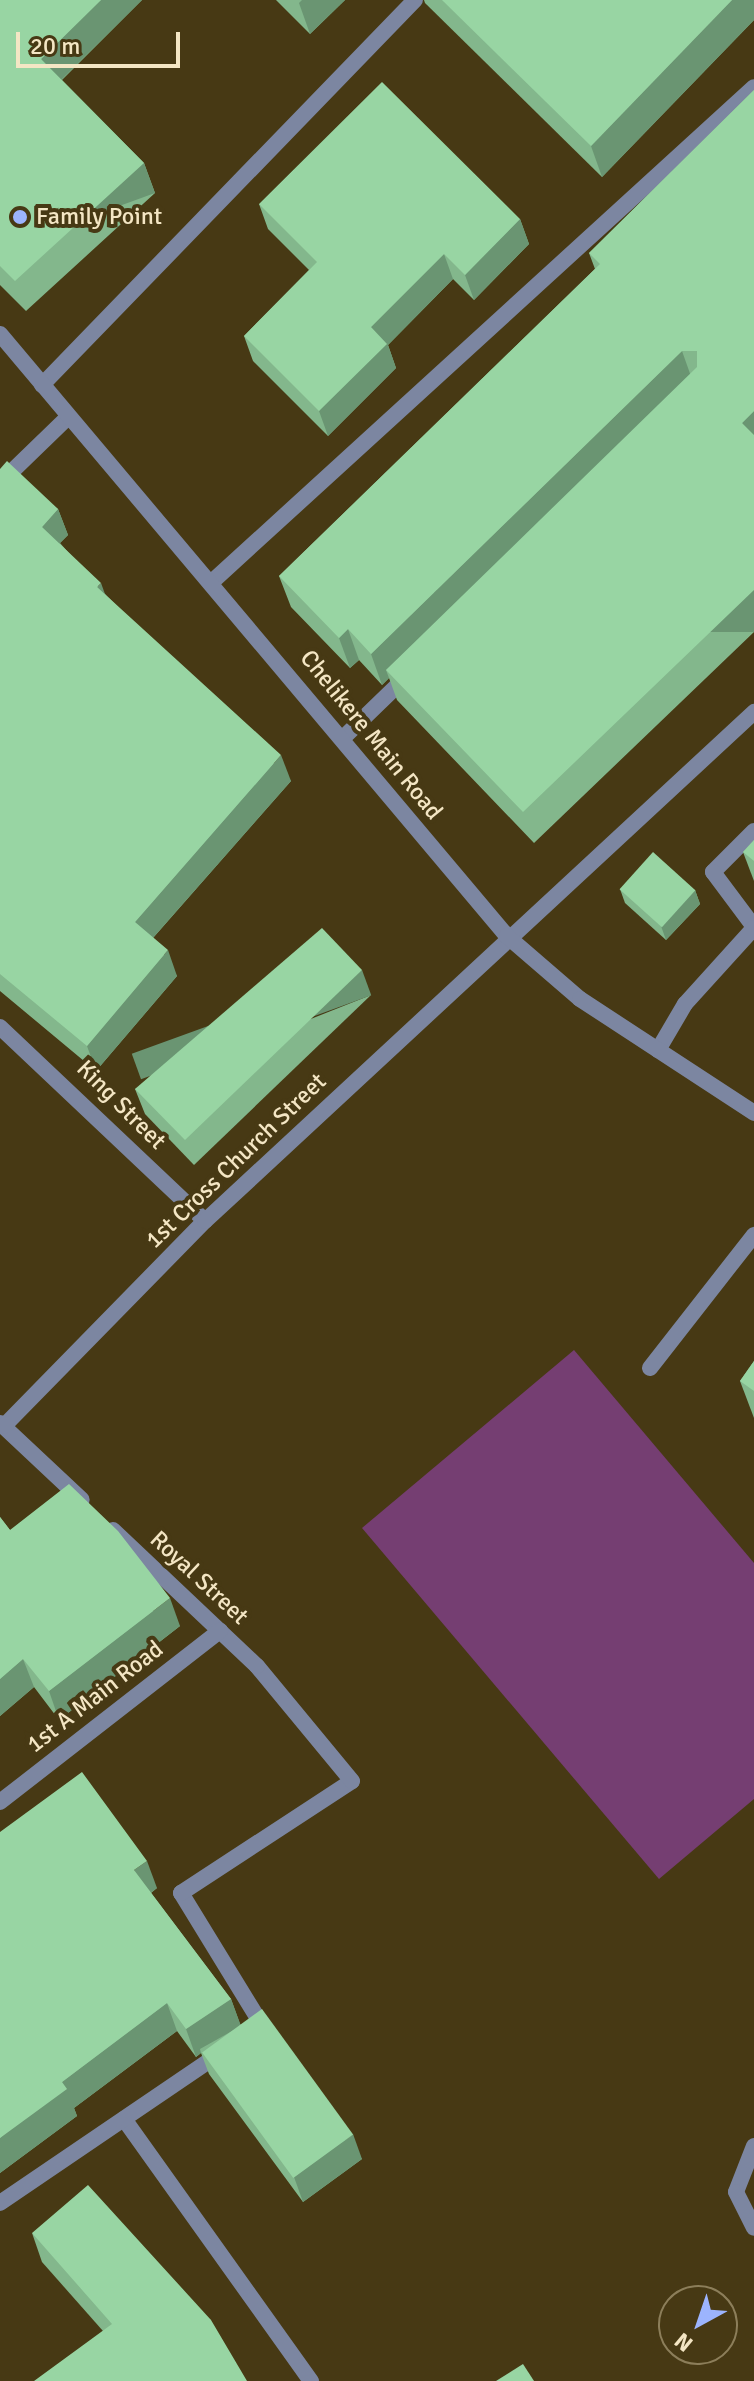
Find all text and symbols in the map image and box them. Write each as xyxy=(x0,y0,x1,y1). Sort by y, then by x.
scale bar xyxy=(20,16,184,66)
text: 20 m xyxy=(30,31,80,61)
place label: Family Point xyxy=(36,203,162,231)
marker: Family Point xyxy=(11,208,29,226)
street label: Chelikere Main Road xyxy=(294,644,448,826)
street label: King Street xyxy=(70,1054,172,1156)
street label: 1st Cross Church Street xyxy=(140,1067,332,1255)
street label: Royal Street xyxy=(144,1525,254,1631)
street label: 1st A Main Road xyxy=(21,1635,169,1759)
north arrow xyxy=(658,2285,738,2365)
text: N xyxy=(669,2327,698,2357)

